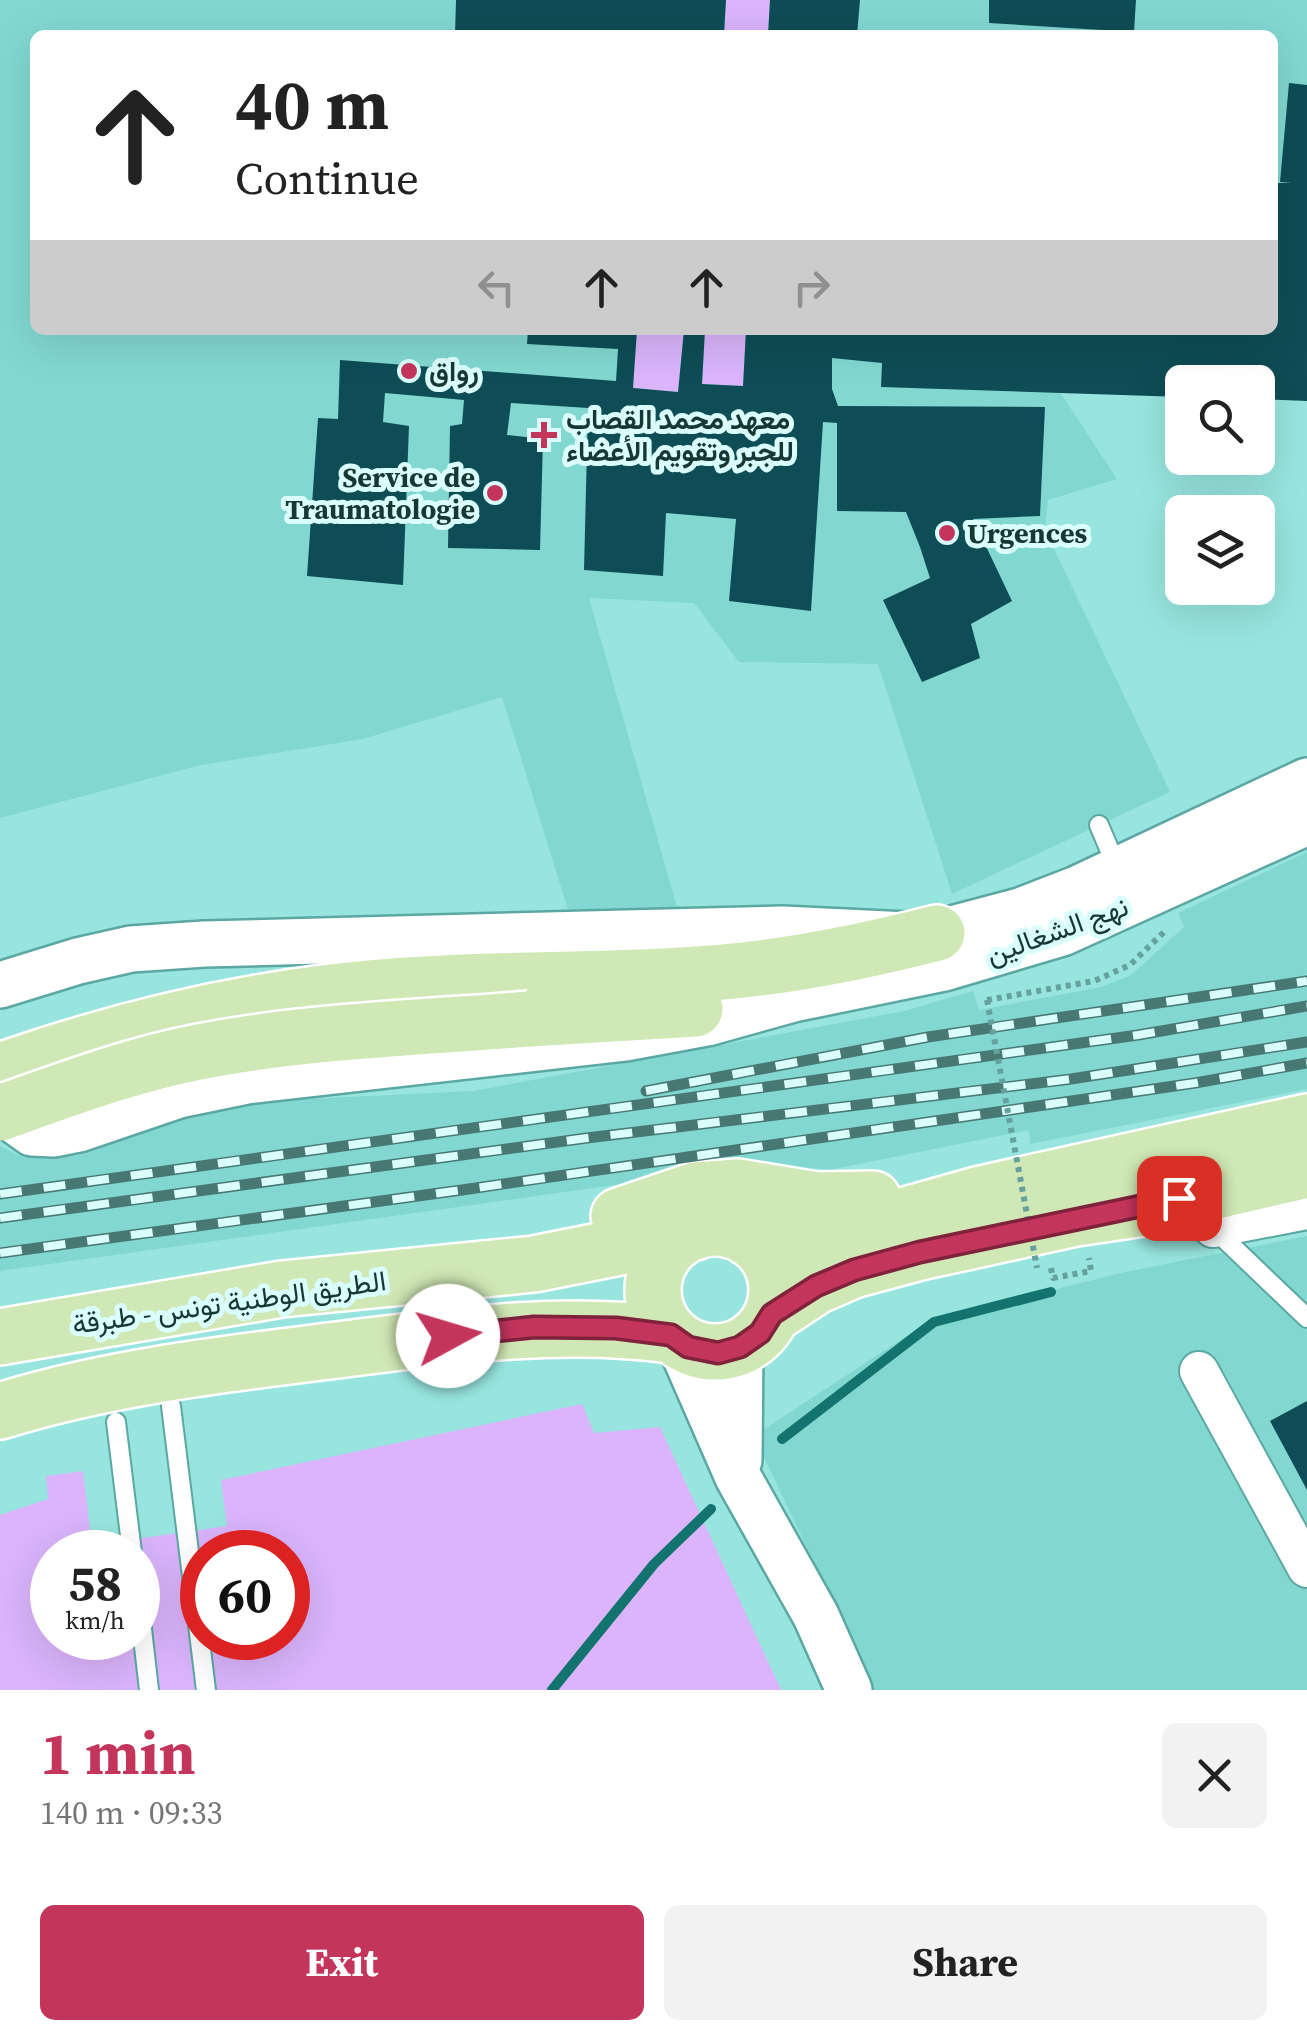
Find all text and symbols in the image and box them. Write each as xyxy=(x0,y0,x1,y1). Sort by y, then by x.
text: 40 m xyxy=(235,56,389,152)
icon: ahead xyxy=(70,70,200,200)
text: Continue xyxy=(235,147,419,209)
icon: left xyxy=(469,260,524,315)
icon: ahead xyxy=(574,260,629,315)
icon: ahead xyxy=(679,260,734,315)
icon: right xyxy=(784,260,839,315)
place label: رواق xyxy=(429,352,479,390)
marker: رواق xyxy=(398,360,420,382)
map controls xyxy=(1165,365,1275,605)
button: search xyxy=(1165,365,1275,475)
place label: معهد محمد القصاب للجبر وتقويم الأعضاء xyxy=(566,400,794,470)
marker: معهد محمد القصاب للجبر وتقويم الأعضاء xyxy=(531,422,557,448)
place label: Service de Traumatologie xyxy=(285,458,475,528)
marker: Service de Traumatologie xyxy=(484,482,506,504)
button: layers xyxy=(1165,495,1275,605)
place label: Urgences xyxy=(967,514,1087,552)
marker: Urgences xyxy=(936,522,958,544)
street label: نهج الشغالين xyxy=(981,887,1134,974)
pin xyxy=(1137,1156,1222,1241)
icon: arrive xyxy=(1152,1171,1207,1226)
street label: الطريق الوطنية تونس - طبرقة xyxy=(70,1261,388,1343)
position arrow xyxy=(396,1284,500,1388)
speed limit sign: 60 xyxy=(180,1530,310,1660)
text: 58 xyxy=(68,1548,122,1617)
text: km/h xyxy=(65,1603,125,1637)
text: 1 min xyxy=(40,1712,196,1794)
button: close xyxy=(1162,1723,1267,1828)
text: 140 m · 09:33 xyxy=(40,1791,222,1835)
button: Exit xyxy=(40,1905,644,2020)
button: Share xyxy=(664,1905,1267,2020)

